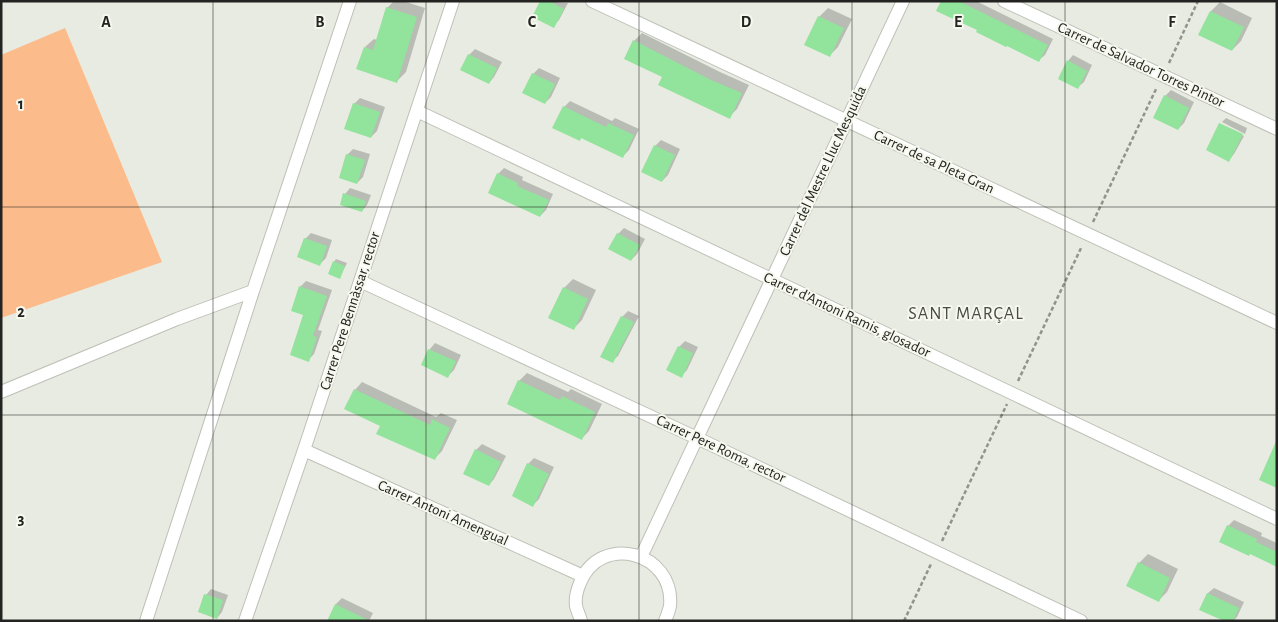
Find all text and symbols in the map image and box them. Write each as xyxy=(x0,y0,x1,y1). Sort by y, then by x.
text: A xyxy=(101,14,111,30)
text: B xyxy=(315,14,325,30)
text: C xyxy=(528,14,537,30)
text: D xyxy=(741,14,752,30)
text: E xyxy=(954,14,962,30)
text: F xyxy=(1168,14,1176,30)
street label: Carrer de Salvador Torres Pintor xyxy=(1055,20,1227,110)
street label: Carrer del Mestre Lluc Mesquida xyxy=(777,84,869,258)
text: 1 xyxy=(18,96,24,112)
street label: Carrer de sa Pleta Gran xyxy=(871,127,997,197)
street label: Carrer Pere Bennàssar, rector xyxy=(317,230,383,392)
street label: Carrer d'Antoni Ramis, glosador xyxy=(761,270,933,360)
text: 2 xyxy=(17,304,25,320)
district label: SANT MARÇAL xyxy=(908,305,1024,323)
street label: Carrer Pere Roma, rector xyxy=(654,412,788,486)
street label: Carrer Antoni Amengual xyxy=(375,477,511,549)
text: 3 xyxy=(18,511,25,527)

